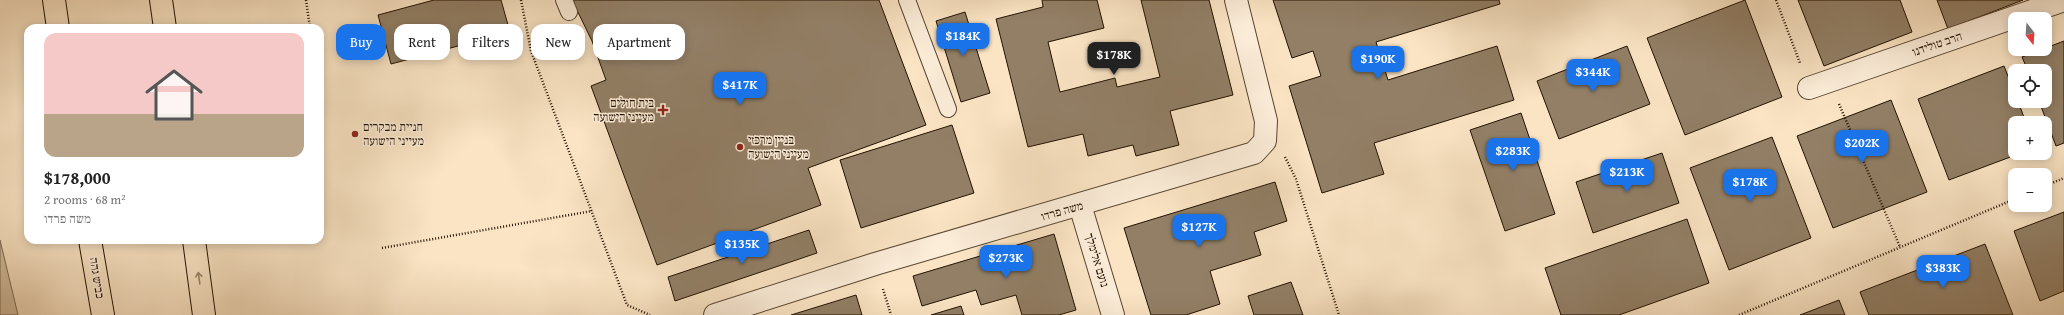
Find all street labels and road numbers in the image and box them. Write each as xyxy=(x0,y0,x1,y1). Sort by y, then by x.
street label: הרב טולידנו xyxy=(1909,27,1964,60)
street label: משה פרדו xyxy=(1039,196,1085,225)
street label: נועם אלימלך xyxy=(1081,231,1114,289)
street label: כביש גהה xyxy=(86,256,109,300)

